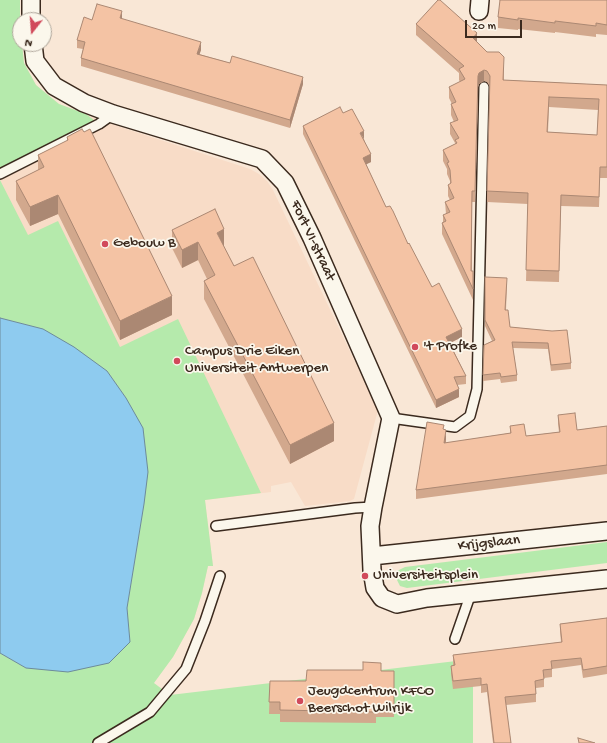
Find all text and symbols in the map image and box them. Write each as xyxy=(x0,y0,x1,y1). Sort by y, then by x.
north arrow xyxy=(12,12,52,52)
scale bar xyxy=(467,12,524,38)
text: 20 m xyxy=(472,20,496,34)
text: N xyxy=(24,36,34,49)
street label: Fort VI-straat xyxy=(285,198,339,284)
place label: Gebouw B xyxy=(113,235,176,253)
marker: Gebouw B xyxy=(100,239,110,249)
place label: 't Profke xyxy=(423,338,477,356)
marker: 't Profke xyxy=(410,342,420,352)
place label: Campus Drie Eiken Universiteit Antwerpen xyxy=(185,343,328,378)
marker: Campus Drie Eiken Universiteit Antwerpen xyxy=(172,356,182,366)
street label: Krijgslaan xyxy=(457,532,521,556)
place label: Universiteitsplein xyxy=(373,567,478,585)
marker: Universiteitsplein xyxy=(360,571,370,581)
place label: Jeugdcentrum KFCO Beerschot Wilrijk xyxy=(308,683,434,718)
marker: Jeugdcentrum KFCO Beerschot Wilrijk xyxy=(295,696,305,706)

